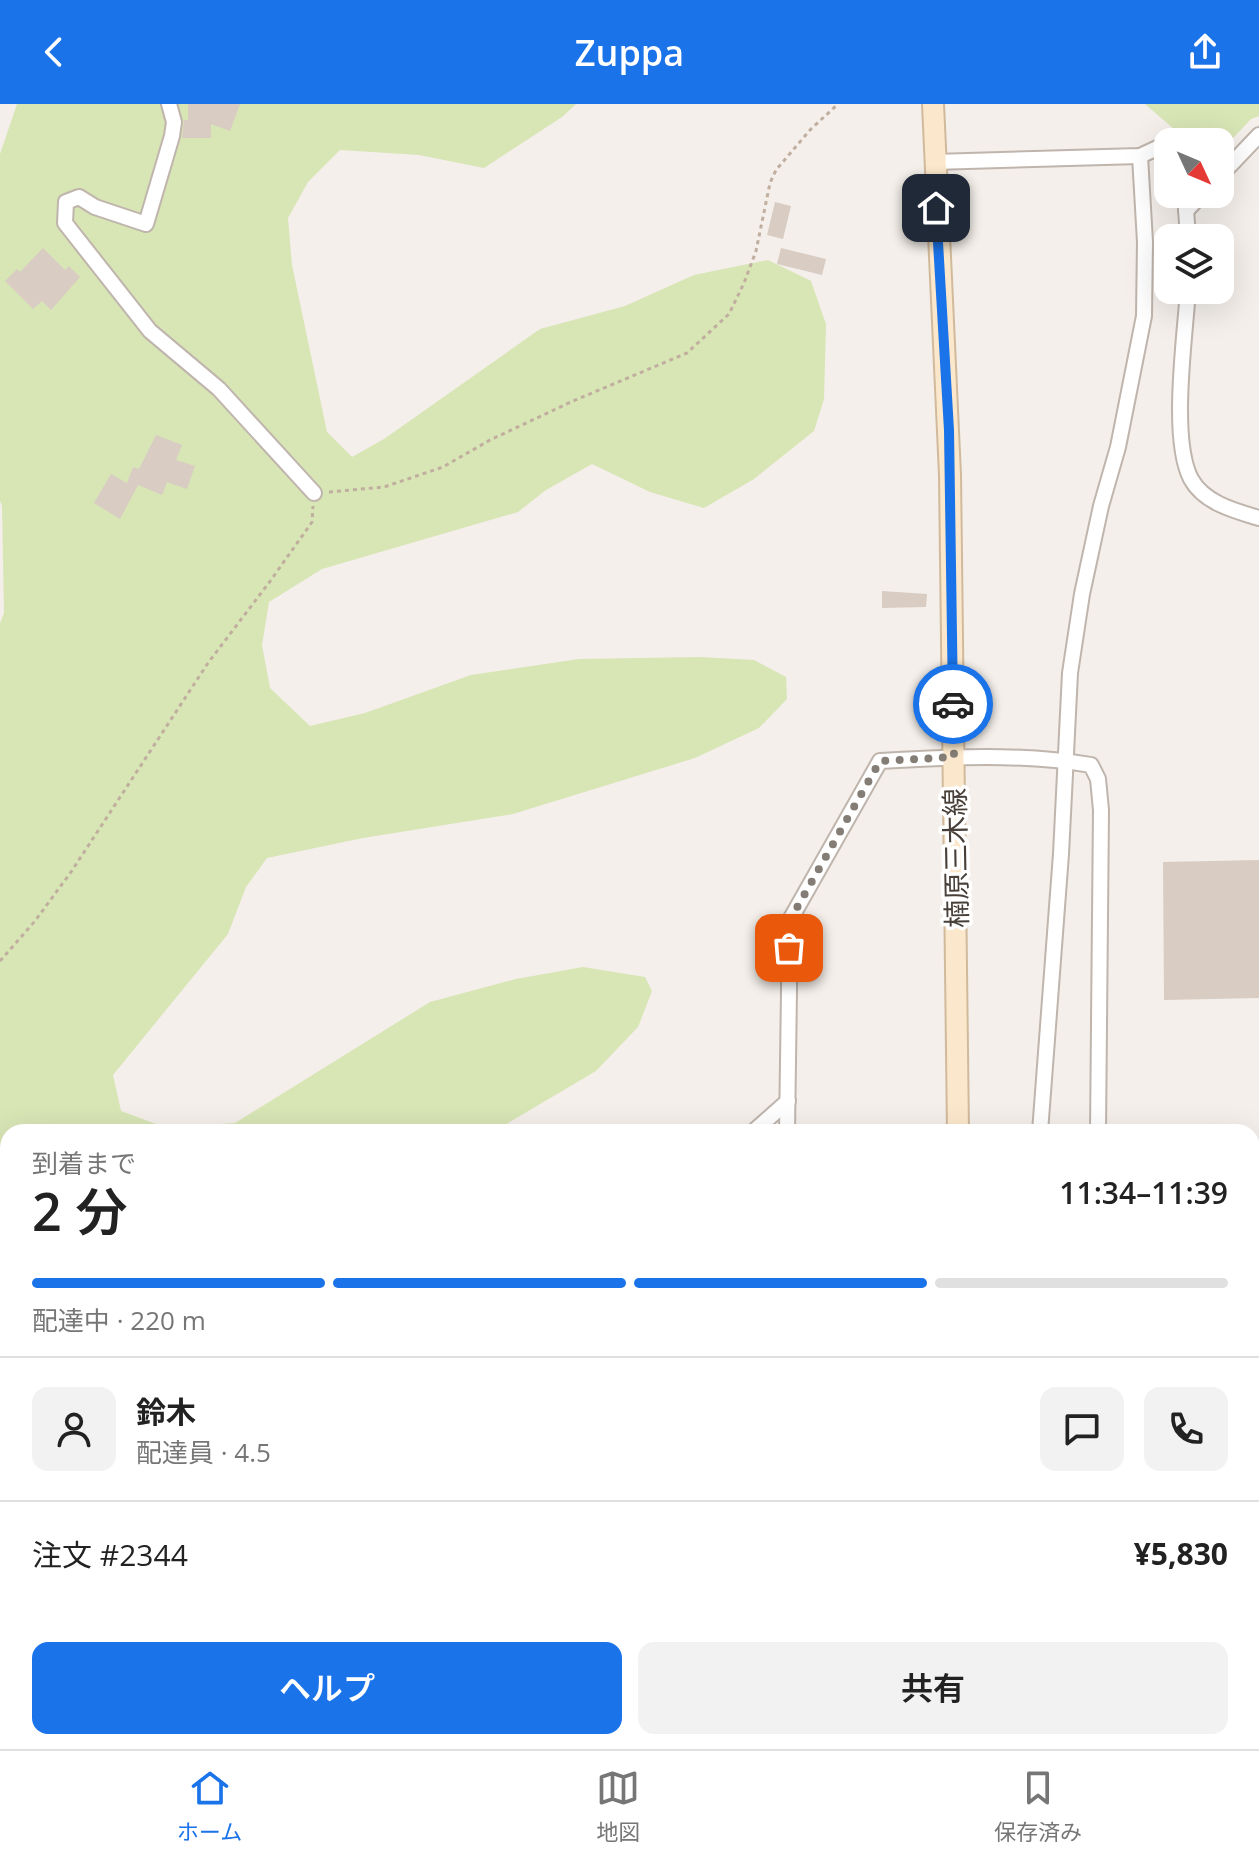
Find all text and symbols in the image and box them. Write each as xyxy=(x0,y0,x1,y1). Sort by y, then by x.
text: Zuppa xyxy=(575,28,684,77)
icon: back xyxy=(32,30,76,74)
icon: share xyxy=(1183,30,1227,74)
north arrow xyxy=(1154,128,1234,208)
map controls xyxy=(1154,128,1234,304)
pin xyxy=(902,174,970,242)
icon: home xyxy=(914,186,958,230)
button: layers xyxy=(1154,224,1234,304)
courier xyxy=(913,664,993,744)
icon: car xyxy=(931,682,975,726)
street label: 楠原三木線 xyxy=(935,788,975,928)
pin xyxy=(755,914,823,982)
icon: bag xyxy=(767,926,811,970)
text: 到着まで xyxy=(32,1145,136,1181)
text: 11:34–11:39 xyxy=(1059,1172,1228,1213)
text: 2 分 xyxy=(32,1175,127,1246)
text: 配達中 · 220 m xyxy=(32,1302,206,1338)
button: person xyxy=(32,1387,116,1471)
button: chat xyxy=(1040,1387,1124,1471)
button: phone xyxy=(1144,1387,1228,1471)
text: 鈴木 xyxy=(136,1391,196,1432)
text: 配達員 · 4.5 xyxy=(136,1434,271,1470)
text: ¥5,830 xyxy=(1134,1533,1228,1574)
text: 注文 #2344 xyxy=(32,1534,188,1575)
button: ヘルプ xyxy=(32,1642,622,1734)
button: 共有 xyxy=(638,1642,1228,1734)
tab: ホーム xyxy=(177,1766,242,1846)
tab: 地図 xyxy=(596,1766,640,1846)
tab: 保存済み xyxy=(994,1766,1082,1846)

